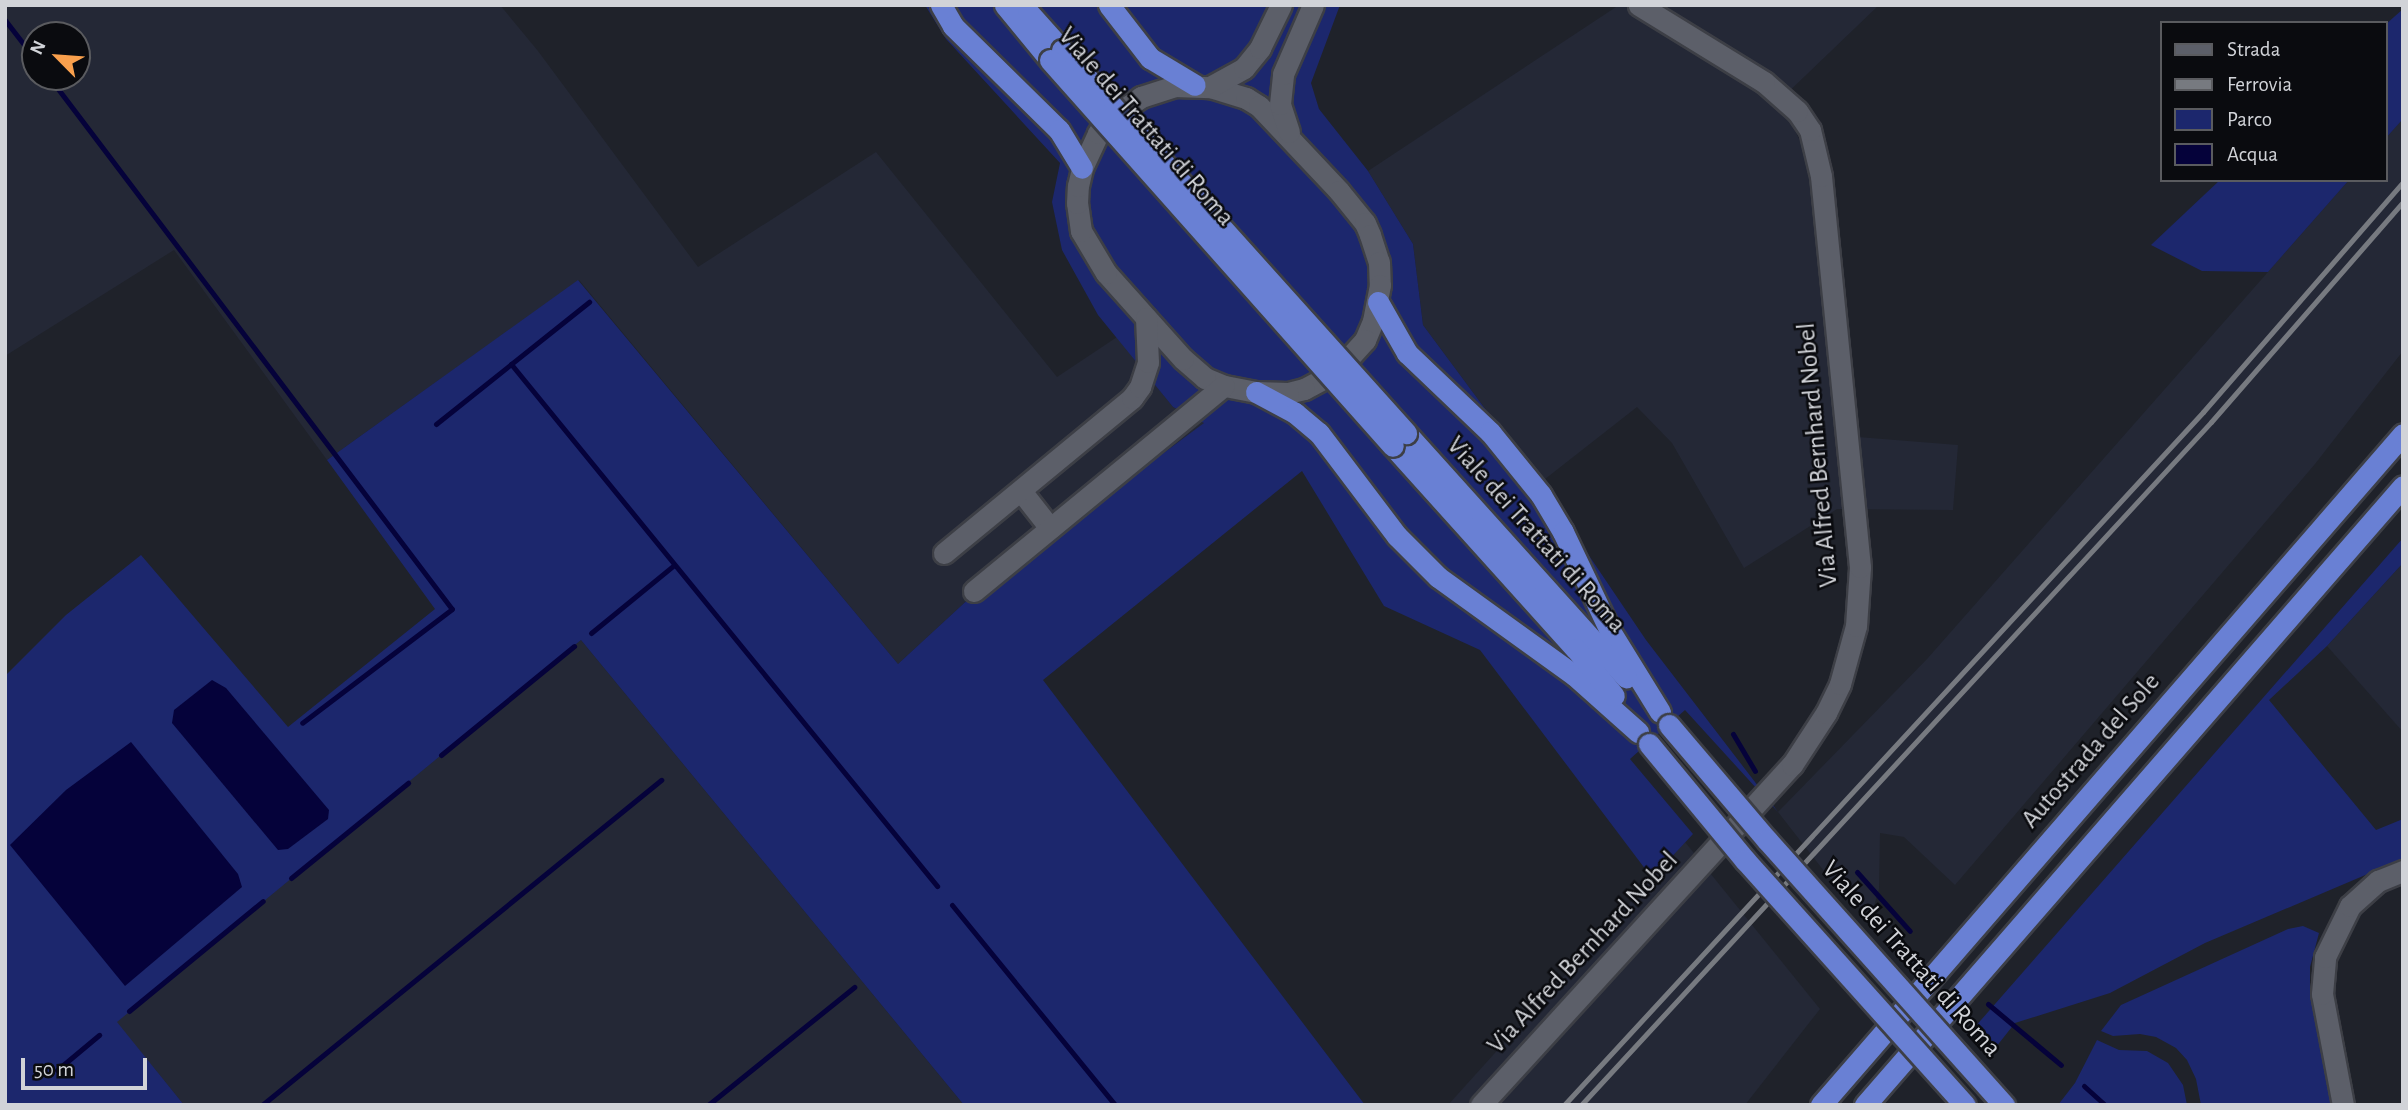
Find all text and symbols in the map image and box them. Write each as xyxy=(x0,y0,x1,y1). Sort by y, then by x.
north arrow xyxy=(21,21,91,91)
street label: Viale dei Trattati di Roma xyxy=(1051,21,1241,233)
legend xyxy=(2160,21,2387,182)
text: N xyxy=(27,38,50,58)
text: Strada xyxy=(2227,39,2280,60)
text: Ferrovia xyxy=(2227,74,2292,95)
text: Parco xyxy=(2227,109,2272,130)
text: Acqua xyxy=(2227,144,2278,165)
street label: Via Alfred Bernhard Nobel xyxy=(1791,321,1845,589)
street label: Viale dei Trattati di Roma xyxy=(1440,430,1632,640)
street label: Autostrada del Sole xyxy=(2015,667,2167,835)
street label: Via Alfred Bernhard Nobel xyxy=(1481,845,1685,1061)
street label: Viale dei Trattati di Roma xyxy=(1815,854,2007,1064)
scale bar xyxy=(24,1044,150,1088)
text: 50 m xyxy=(34,1059,74,1080)

